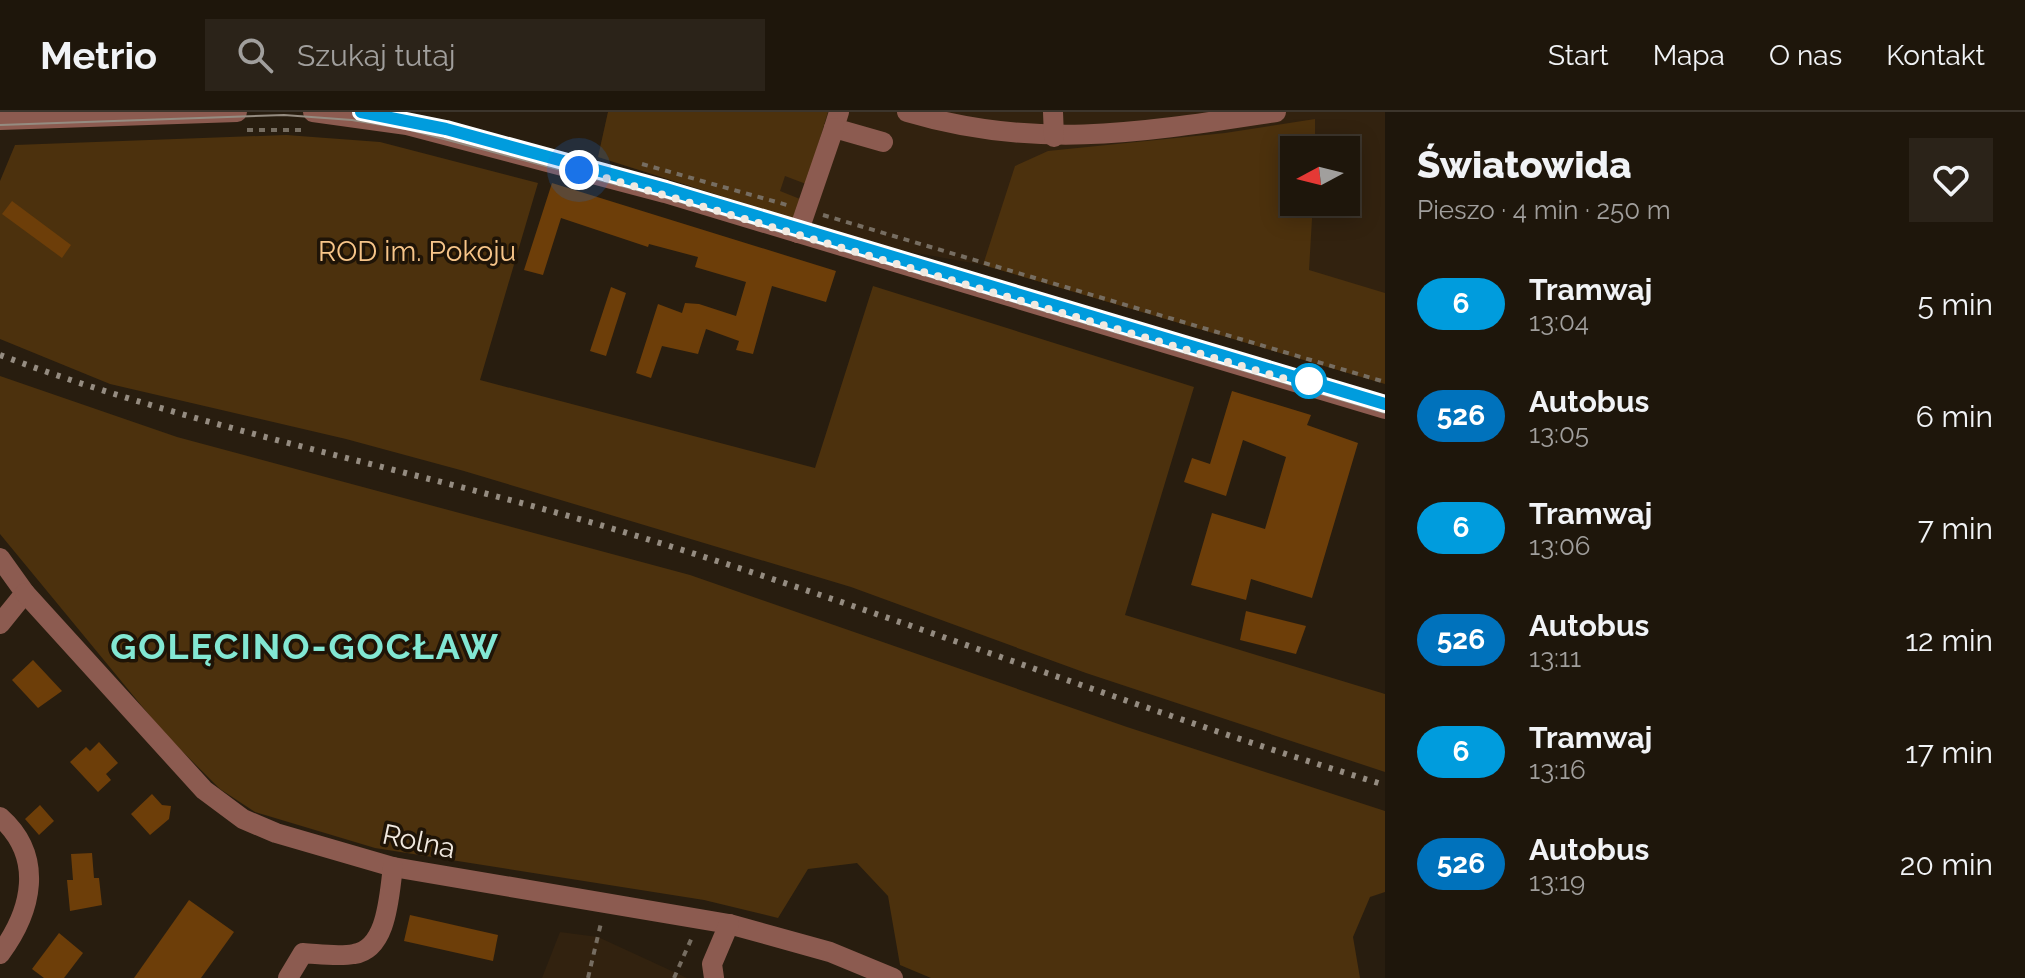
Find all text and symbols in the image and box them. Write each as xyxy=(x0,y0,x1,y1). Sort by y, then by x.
search box xyxy=(205,19,765,91)
text: Metrio xyxy=(40,33,157,78)
icon: search xyxy=(233,33,277,77)
text: Szukaj tutaj xyxy=(297,38,456,73)
text: Start xyxy=(1548,39,1609,72)
text: Mapa xyxy=(1653,39,1725,72)
text: O nas xyxy=(1769,39,1842,72)
text: Kontakt xyxy=(1886,39,1985,72)
north arrow xyxy=(1280,136,1360,216)
map controls xyxy=(1280,136,1360,216)
button: heart xyxy=(1909,138,1993,222)
text: Światowida xyxy=(1417,142,1632,187)
your location xyxy=(559,150,599,190)
text: Pieszo · 4 min · 250 m xyxy=(1417,195,1671,225)
park label: ROD im. Pokoju xyxy=(318,235,516,268)
text: Tramwaj xyxy=(1529,272,1652,307)
text: 6 xyxy=(1453,287,1470,320)
text: 5 min xyxy=(1917,287,1993,322)
text: 13:04 xyxy=(1529,307,1589,337)
unlabelled marker xyxy=(1292,364,1326,398)
text: Autobus xyxy=(1529,384,1649,419)
text: 526 xyxy=(1437,399,1485,432)
text: 6 min xyxy=(1916,399,1993,434)
text: 13:05 xyxy=(1529,419,1589,449)
text: Tramwaj xyxy=(1529,496,1652,531)
text: 6 xyxy=(1453,511,1470,544)
text: 7 min xyxy=(1918,511,1993,546)
text: 13:06 xyxy=(1529,531,1591,561)
text: Autobus xyxy=(1529,608,1649,643)
text: 526 xyxy=(1437,623,1485,656)
text: 12 min xyxy=(1905,623,1993,658)
district label: GOLĘCINO-GOCŁAW xyxy=(110,625,500,667)
text: 13:11 xyxy=(1529,643,1581,673)
text: Tramwaj xyxy=(1529,720,1652,755)
text: 6 xyxy=(1453,735,1470,768)
text: 17 min xyxy=(1905,735,1993,770)
text: 13:16 xyxy=(1529,755,1586,785)
street label: Rolna xyxy=(379,818,458,865)
text: Autobus xyxy=(1529,832,1649,867)
text: 526 xyxy=(1437,847,1485,880)
text: 20 min xyxy=(1900,847,1993,882)
text: 13:19 xyxy=(1529,867,1585,897)

